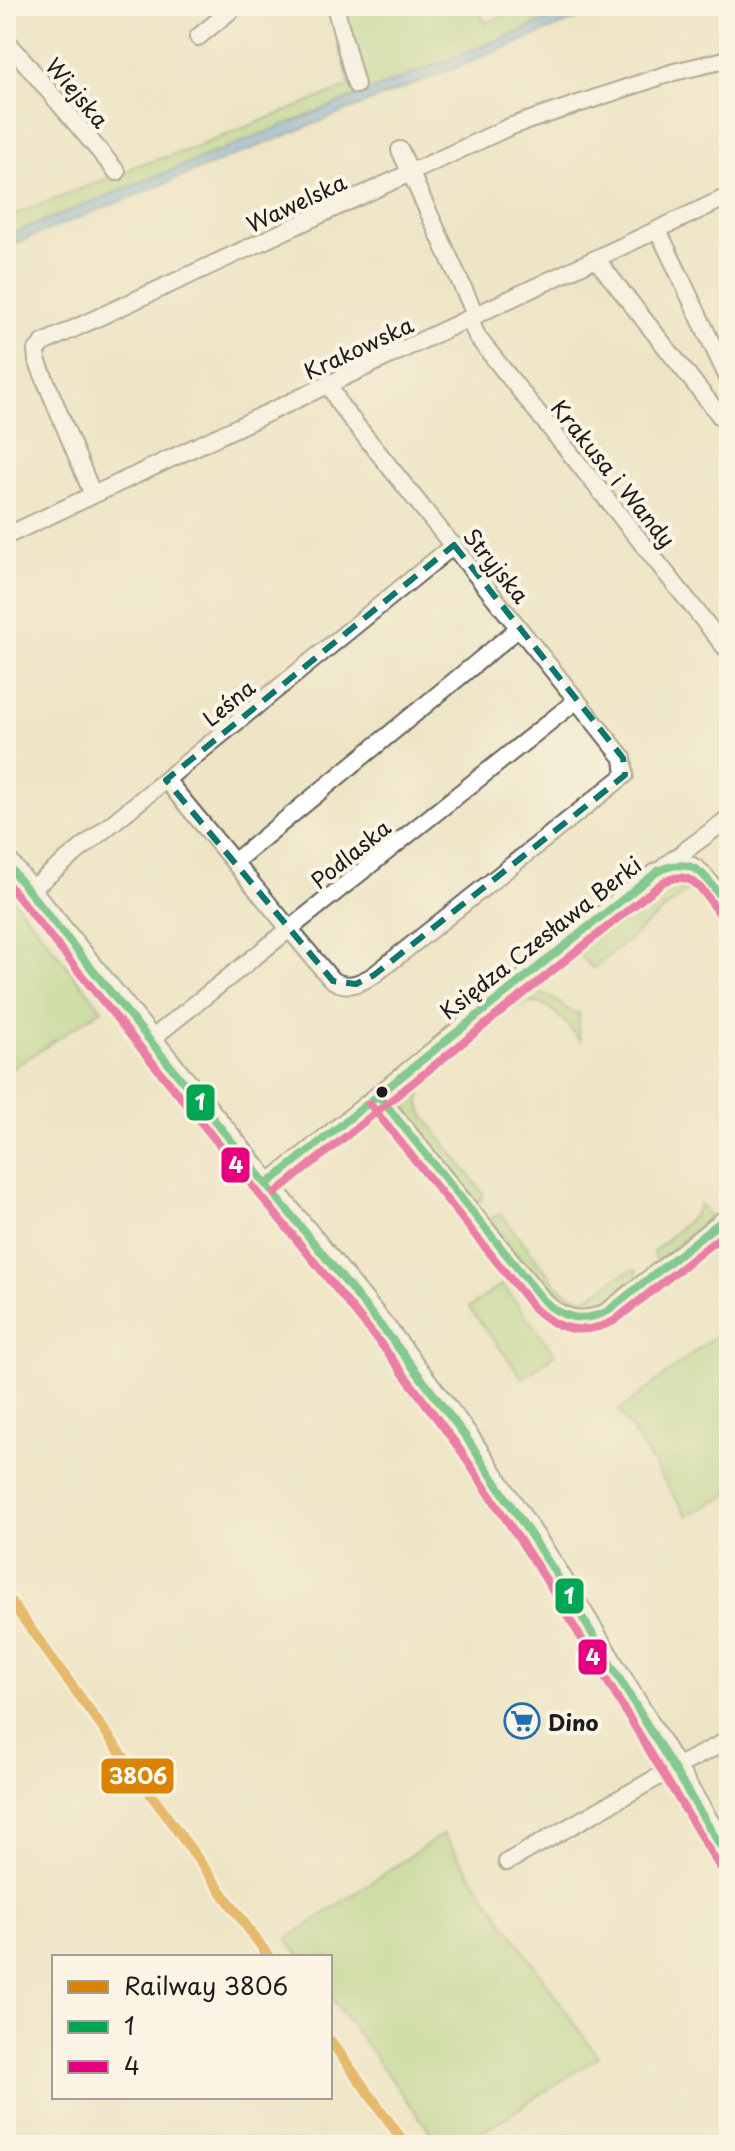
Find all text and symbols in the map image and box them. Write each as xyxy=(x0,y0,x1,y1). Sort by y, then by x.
street label: Wiejska xyxy=(39,50,118,135)
street label: Wawelska xyxy=(241,164,352,240)
street label: Krakowska xyxy=(298,307,419,387)
street label: Krakusa i Wandy xyxy=(544,392,684,554)
street label: Stryjska xyxy=(456,520,538,610)
street label: Leśna xyxy=(195,670,262,734)
street label: Podlaska xyxy=(303,810,397,896)
street label: Księdza Czesława Berki xyxy=(432,848,648,1026)
line badge: 1 xyxy=(185,1083,216,1122)
text: 1 xyxy=(195,1084,205,1117)
unlabelled marker xyxy=(374,1084,390,1100)
line badge: 4 xyxy=(220,1146,251,1184)
text: 4 xyxy=(229,1147,244,1180)
line badge: 1 xyxy=(554,1577,585,1615)
text: 1 xyxy=(564,1578,574,1611)
line badge: 4 xyxy=(577,1638,608,1676)
text: 4 xyxy=(586,1639,601,1672)
supermarket icon: Dino xyxy=(503,1702,541,1740)
place label: Dino xyxy=(548,1705,599,1738)
line badge: 3806 xyxy=(100,1757,175,1795)
text: 3806 xyxy=(109,1758,167,1791)
legend xyxy=(52,1955,332,2099)
text: Railway 3806 xyxy=(124,1967,288,2003)
text: 1 xyxy=(124,2007,135,2043)
text: 4 xyxy=(124,2047,140,2083)

